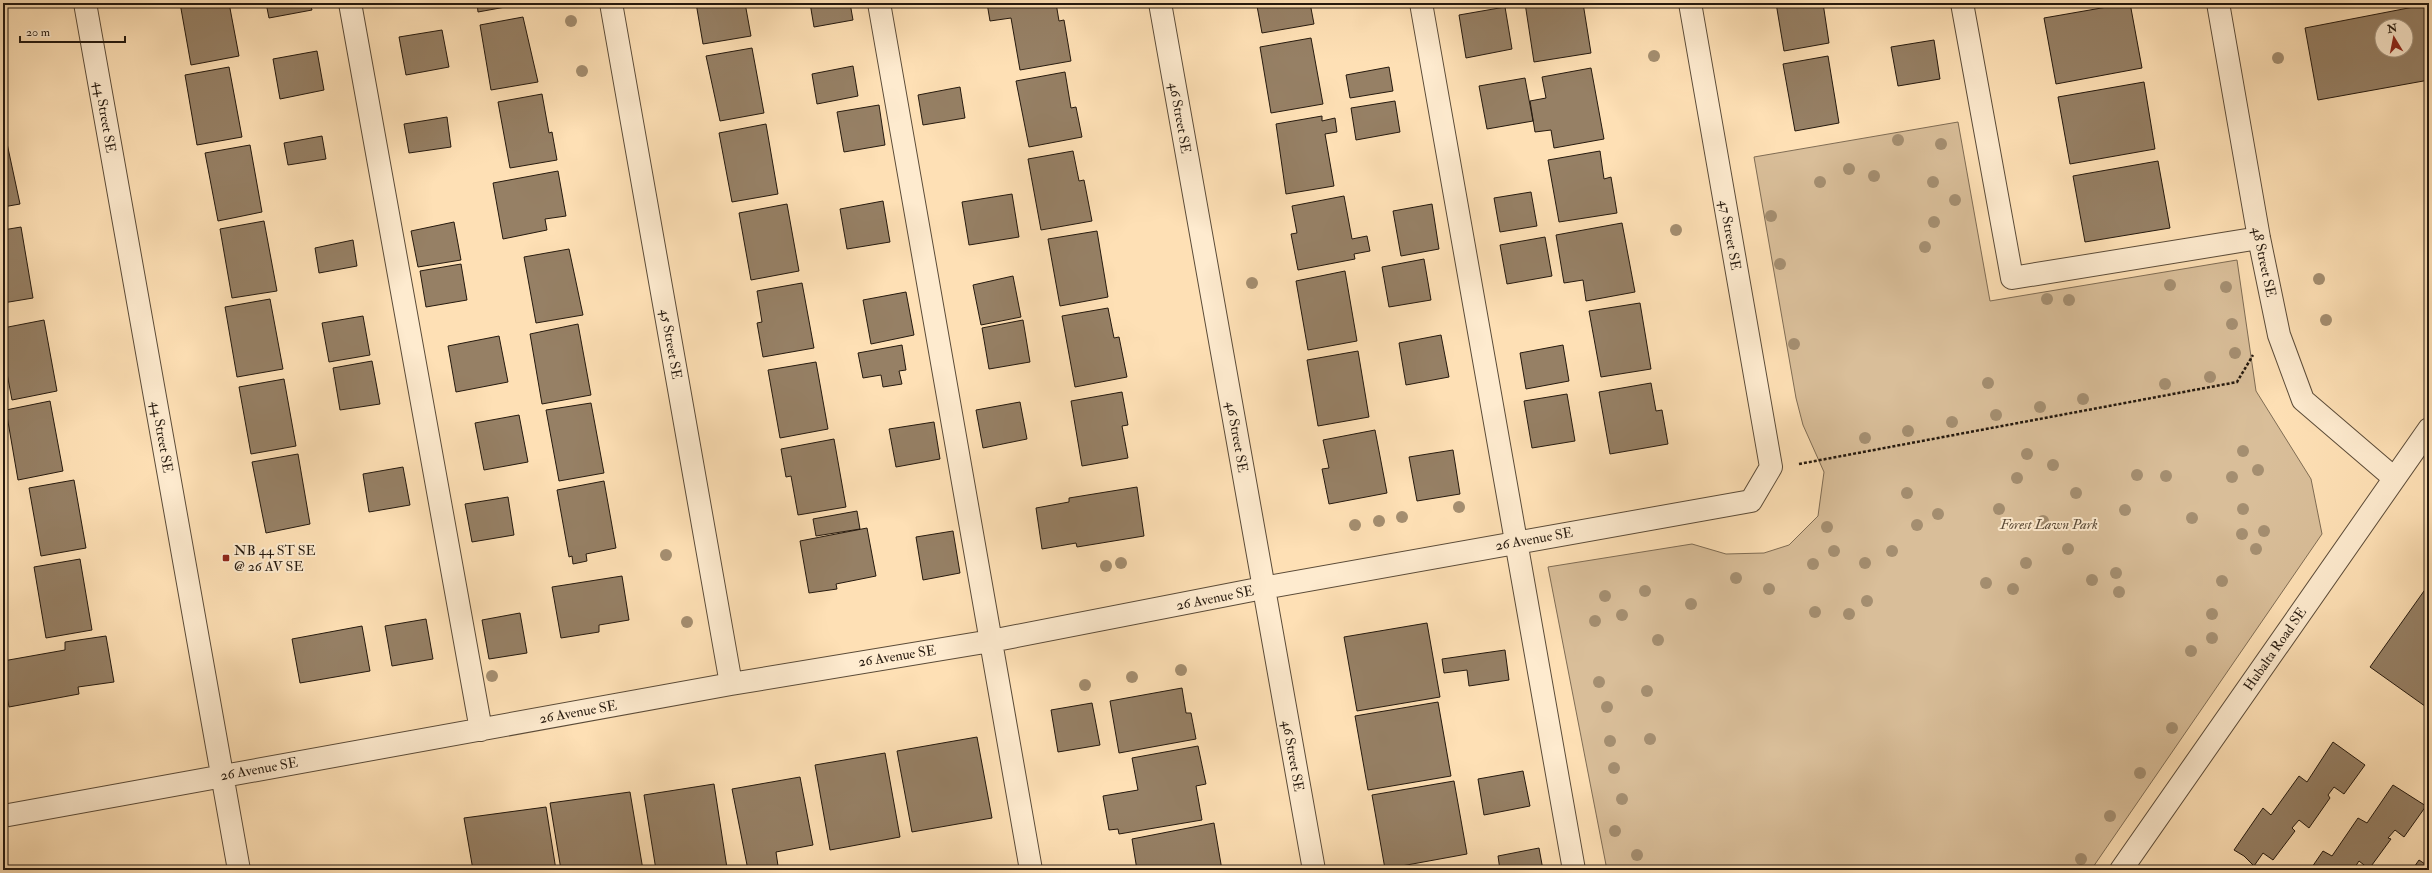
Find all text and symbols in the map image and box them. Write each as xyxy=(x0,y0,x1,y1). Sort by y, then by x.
scale bar xyxy=(20,18,125,44)
north arrow xyxy=(2374,18,2414,58)
text: N xyxy=(2385,21,2399,36)
text: 20 m xyxy=(26,25,51,40)
street label: 44 Street SE xyxy=(90,80,120,154)
street label: 46 Street SE xyxy=(1165,81,1195,155)
street label: 47 Street SE xyxy=(1715,198,1745,272)
street label: 48 Street SE xyxy=(2248,225,2280,299)
street label: 45 Street SE xyxy=(656,307,686,381)
street label: 44 Street SE xyxy=(147,400,177,474)
street label: 46 Street SE xyxy=(1222,400,1252,474)
park label: Forest Lawn Park xyxy=(1999,516,2098,533)
street label: 26 Avenue SE xyxy=(1494,524,1574,554)
place label: NB 44 ST SE @ 26 AV SE xyxy=(234,542,316,575)
marker: NB 44 ST SE @ 26 AV SE xyxy=(221,553,231,563)
street label: 26 Avenue SE xyxy=(1175,582,1255,614)
street label: Hubalta Road SE xyxy=(2240,604,2310,694)
street label: 26 Avenue SE xyxy=(857,641,937,671)
street label: 26 Avenue SE xyxy=(538,697,618,727)
street label: 46 Street SE xyxy=(1278,719,1308,793)
street label: 26 Avenue SE xyxy=(219,754,299,784)

